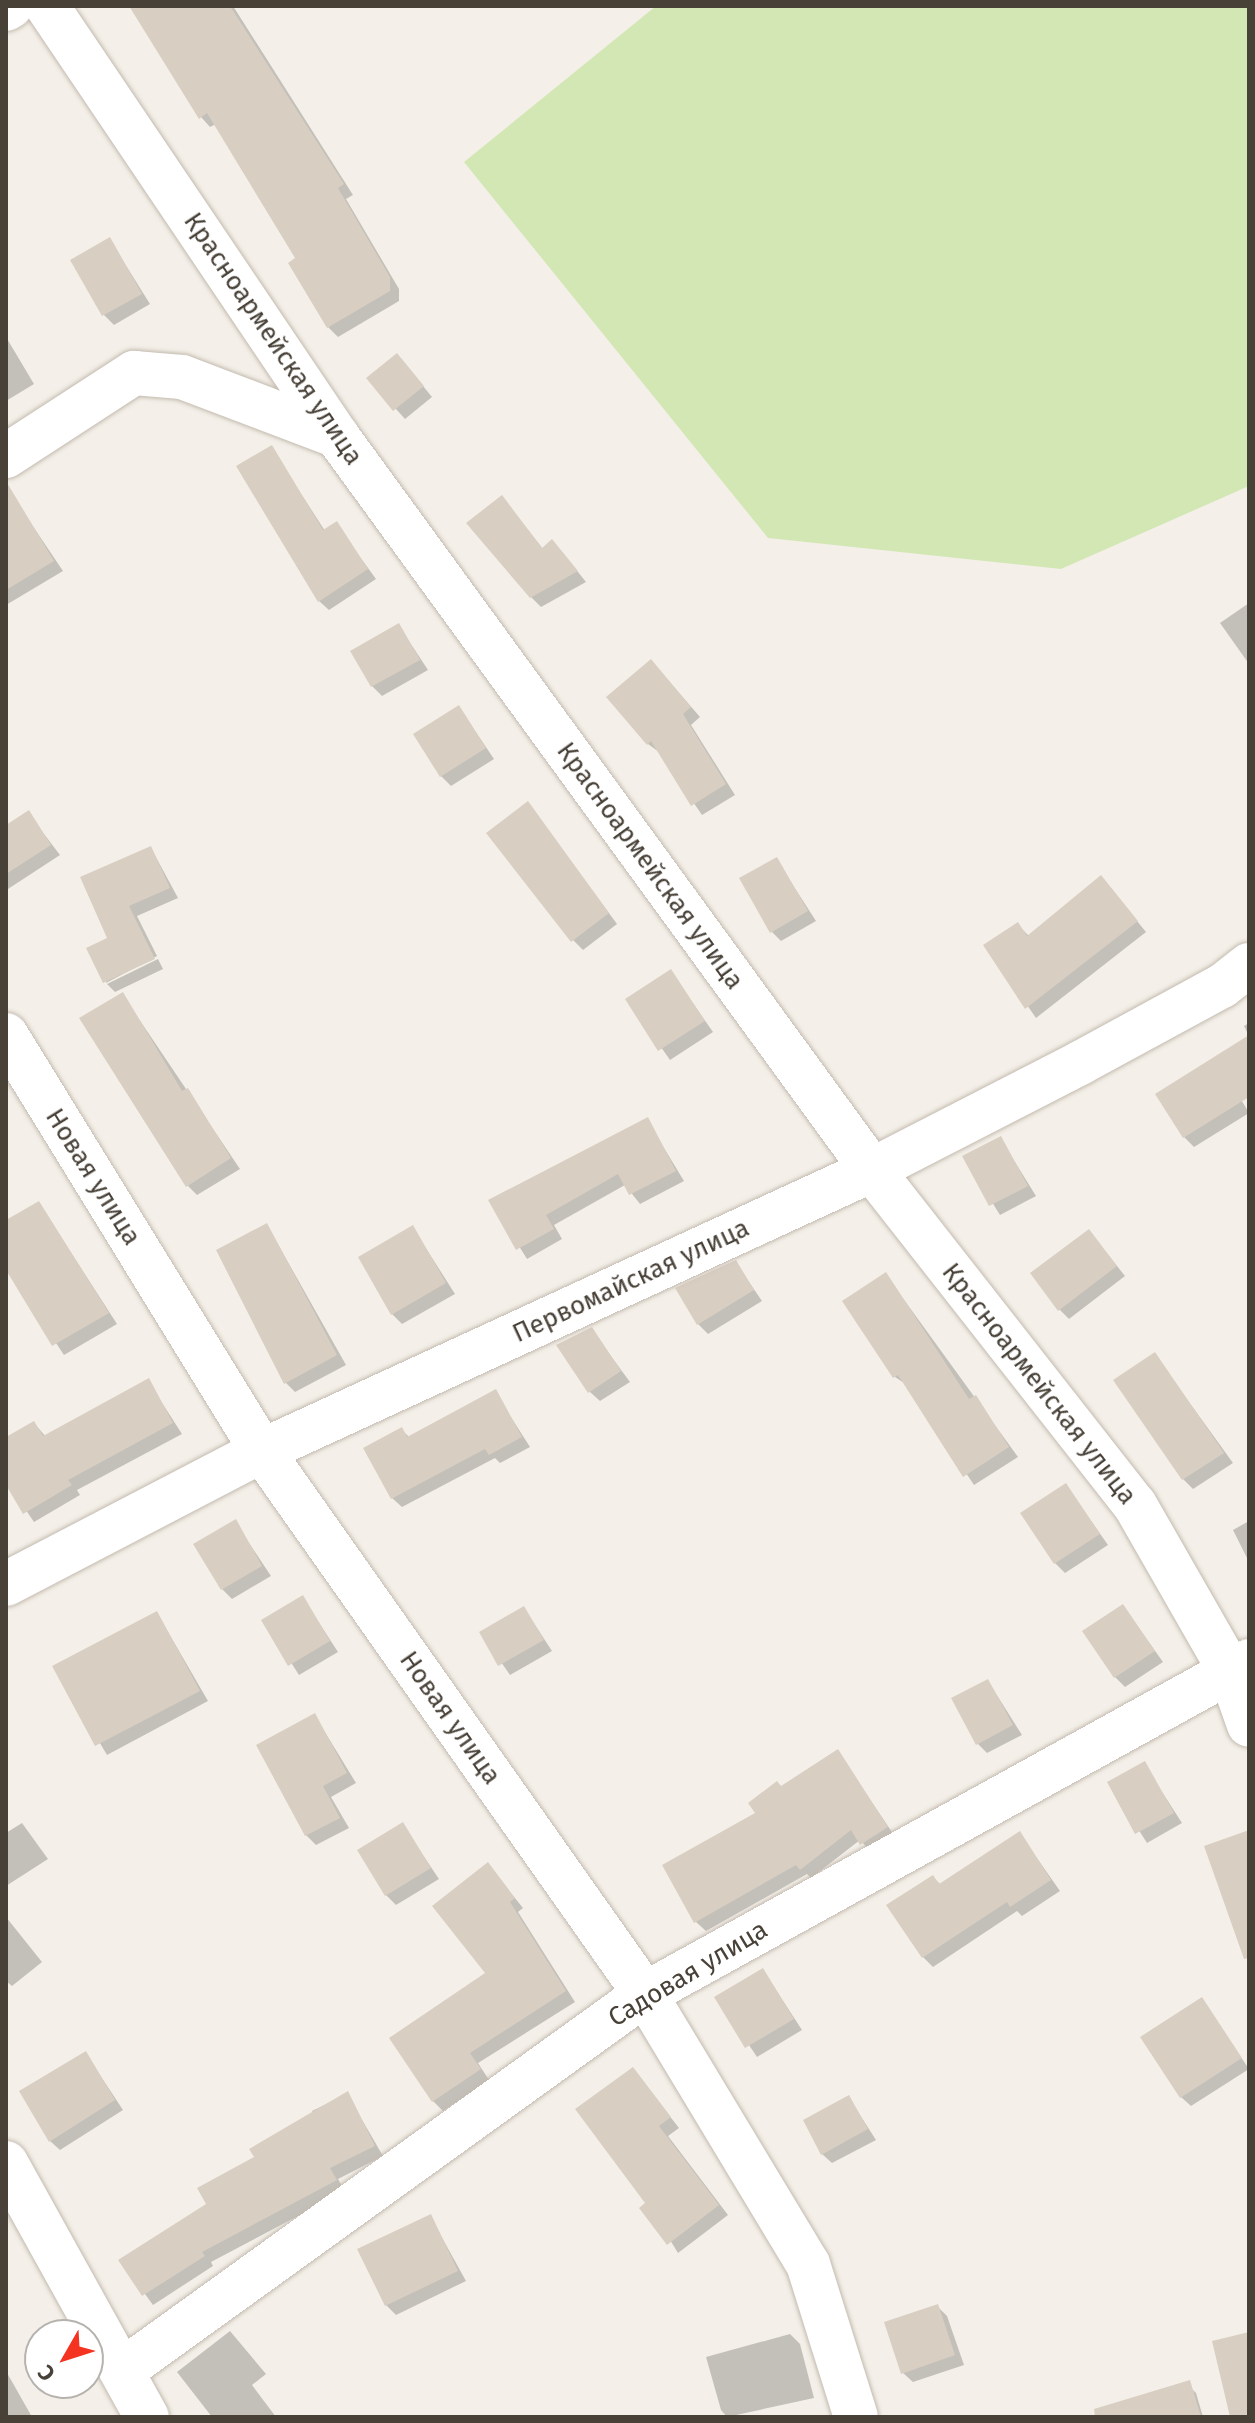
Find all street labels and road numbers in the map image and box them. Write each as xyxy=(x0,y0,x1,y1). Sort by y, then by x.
street label: Красноармейская улица xyxy=(177,207,369,471)
street label: Красноармейская улица xyxy=(550,736,750,996)
street label: Новая улица xyxy=(39,1103,147,1251)
street label: Первомайская улица xyxy=(508,1212,754,1350)
street label: Красноармейская улица xyxy=(935,1257,1143,1511)
street label: Новая улица xyxy=(393,1646,507,1790)
street label: Садовая улица xyxy=(603,1914,773,2034)

